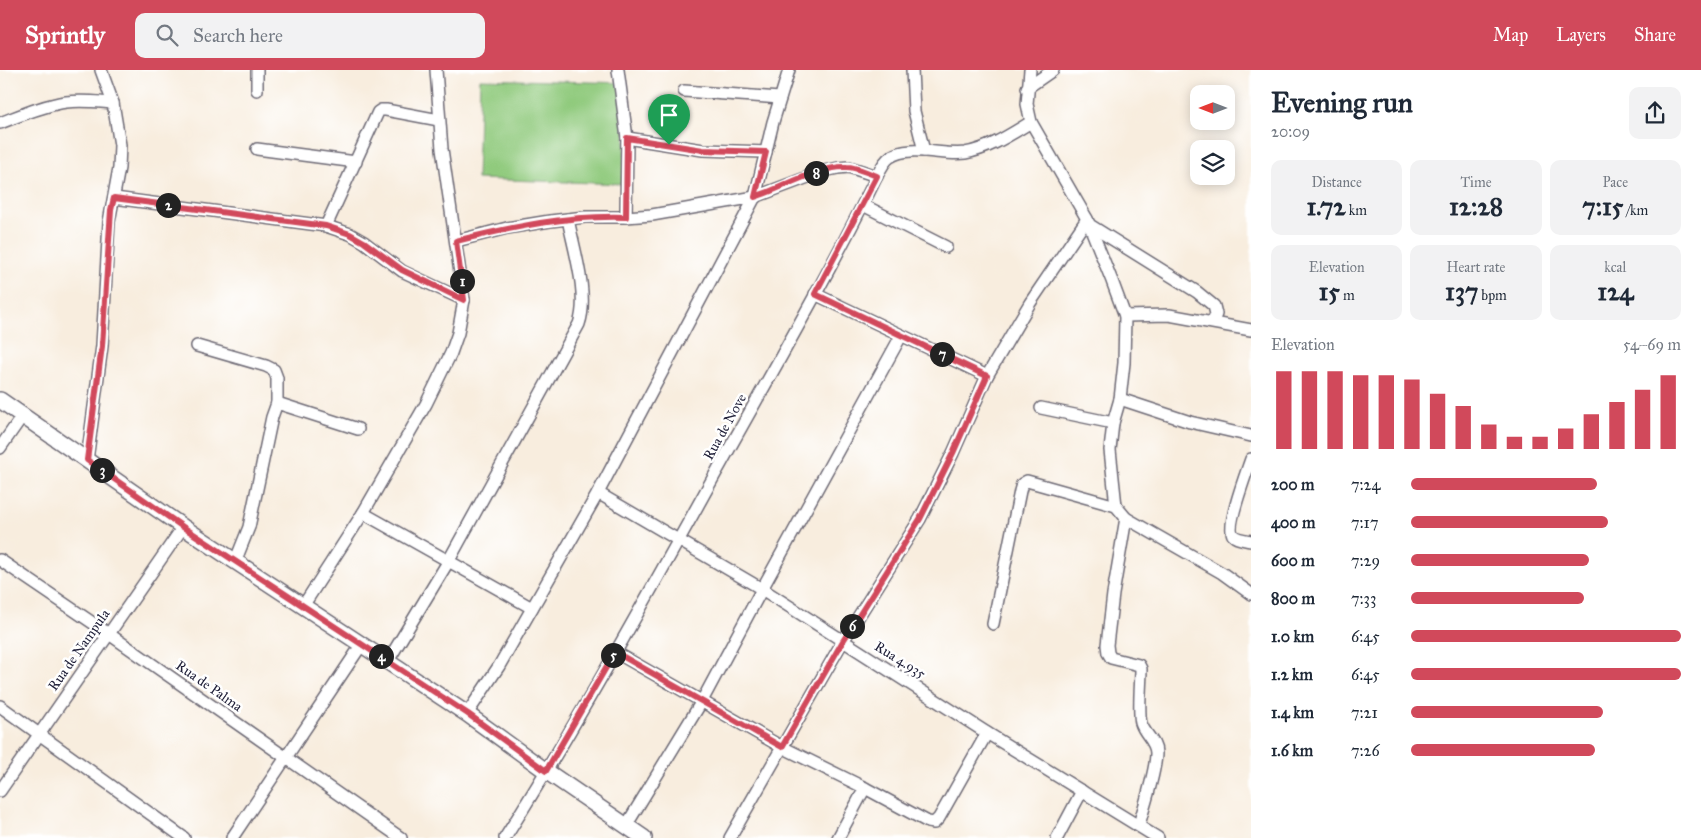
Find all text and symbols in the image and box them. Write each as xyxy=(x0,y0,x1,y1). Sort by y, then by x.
search box xyxy=(135,13,485,58)
text: Sprintly xyxy=(25,20,105,50)
icon: search xyxy=(153,21,181,49)
text: Search here xyxy=(193,24,283,47)
text: Map xyxy=(1493,24,1528,46)
text: Layers xyxy=(1556,24,1606,46)
text: Share xyxy=(1634,24,1676,46)
north arrow xyxy=(1190,85,1235,130)
map controls xyxy=(1190,85,1235,185)
text: Evening run xyxy=(1271,85,1413,120)
button: share xyxy=(1629,87,1681,139)
pin xyxy=(648,94,690,145)
icon: arrive xyxy=(655,101,683,129)
text: 20:09 xyxy=(1271,122,1310,141)
button: layers xyxy=(1190,140,1235,185)
pin: 8 xyxy=(804,160,828,186)
text: 8 xyxy=(813,165,820,182)
text: Distance xyxy=(1312,174,1362,191)
text: Time xyxy=(1460,174,1491,191)
text: Pace xyxy=(1603,174,1628,191)
text: 1.72 xyxy=(1306,191,1346,222)
text: 12:28 xyxy=(1449,191,1503,222)
text: 7:15 xyxy=(1582,191,1623,222)
pin: 2 xyxy=(156,192,180,218)
text: 2 xyxy=(165,197,172,214)
text: km xyxy=(1346,202,1367,219)
text: /km xyxy=(1623,202,1648,219)
text: Elevation xyxy=(1309,259,1364,276)
text: Heart rate xyxy=(1447,259,1505,276)
text: kcal xyxy=(1604,259,1626,276)
pin: 1 xyxy=(450,268,474,294)
text: 1 xyxy=(460,273,465,290)
text: 15 xyxy=(1319,276,1340,307)
text: 137 xyxy=(1445,276,1478,307)
text: 124 xyxy=(1597,276,1633,307)
text: m xyxy=(1340,287,1355,304)
text: bpm xyxy=(1478,287,1507,304)
text: Elevation xyxy=(1271,335,1335,354)
text: 54–69 m xyxy=(1623,335,1681,354)
pin: 7 xyxy=(930,342,954,366)
text: 7 xyxy=(939,346,946,363)
street label: Rua de Nove xyxy=(700,391,750,463)
pin: 3 xyxy=(90,458,114,482)
text: 3 xyxy=(100,462,105,479)
text: 200 m xyxy=(1271,475,1314,494)
text: 7:24 xyxy=(1351,475,1380,494)
text: 400 m xyxy=(1271,513,1315,532)
text: 7:17 xyxy=(1351,513,1378,532)
text: 600 m xyxy=(1271,551,1315,570)
text: 7:29 xyxy=(1351,551,1380,570)
text: 800 m xyxy=(1271,589,1315,608)
text: 7:33 xyxy=(1351,589,1376,608)
street label: Rua de Nampula xyxy=(45,606,113,694)
pin: 6 xyxy=(840,614,864,638)
text: 6 xyxy=(849,618,856,635)
text: 1.0 km xyxy=(1271,627,1314,646)
text: 6:45 xyxy=(1351,627,1380,646)
street label: Rua 4.935 xyxy=(871,638,929,683)
pin: 5 xyxy=(600,642,626,668)
pin: 4 xyxy=(368,644,394,668)
text: 5 xyxy=(610,647,617,664)
text: 4 xyxy=(378,648,385,665)
street label: Rua de Palma xyxy=(173,657,246,715)
text: 1.2 km xyxy=(1271,665,1313,684)
text: 6:45 xyxy=(1351,665,1380,684)
text: 1.4 km xyxy=(1271,703,1314,722)
text: 7:21 xyxy=(1351,703,1378,722)
text: 1.6 km xyxy=(1271,741,1313,760)
text: 7:26 xyxy=(1351,741,1380,760)

